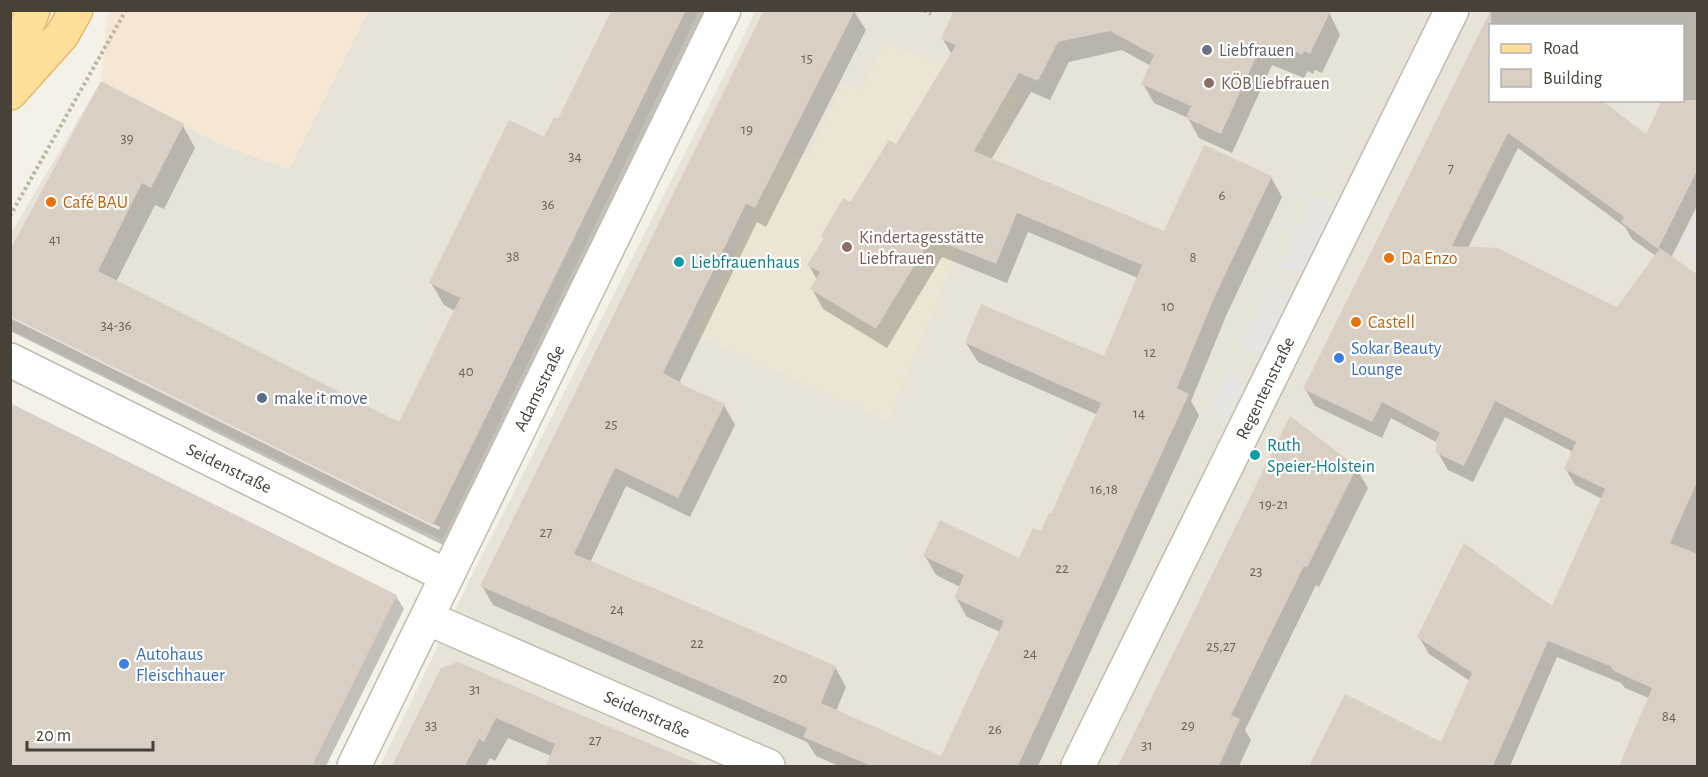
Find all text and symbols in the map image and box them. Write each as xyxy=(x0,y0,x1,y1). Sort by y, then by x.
legend xyxy=(1489,24,1684,102)
text: Road xyxy=(1543,40,1579,58)
place label: Liebfrauen xyxy=(1219,42,1294,60)
marker: Liebfrauen xyxy=(1200,43,1214,57)
house number: 15 xyxy=(801,51,813,66)
text: Building xyxy=(1543,70,1603,88)
place label: KÖB Liebfrauen xyxy=(1221,73,1330,93)
marker: KÖB Liebfrauen xyxy=(1202,76,1216,90)
house number: 19 xyxy=(741,122,753,137)
house number: 39 xyxy=(120,131,134,146)
house number: 34 xyxy=(568,149,582,164)
house number: 7 xyxy=(1448,161,1454,176)
house number: 6 xyxy=(1218,188,1226,203)
place label: Café BAU xyxy=(63,194,128,212)
marker: Café BAU xyxy=(44,195,58,209)
house number: 36 xyxy=(541,197,555,212)
place label: Kindertagesstätte Liebfrauen xyxy=(859,229,984,268)
house number: 41 xyxy=(49,232,61,247)
marker: Kindertagesstätte Liebfrauen xyxy=(840,240,854,254)
house number: 38 xyxy=(506,249,520,264)
house number: 8 xyxy=(1189,250,1197,265)
place label: Da Enzo xyxy=(1401,250,1458,268)
marker: Da Enzo xyxy=(1382,251,1396,265)
place label: Liebfrauenhaus xyxy=(691,254,800,272)
marker: Liebfrauenhaus xyxy=(672,255,686,269)
house number: 10 xyxy=(1161,299,1175,314)
place label: Castell xyxy=(1368,314,1415,332)
marker: Castell xyxy=(1349,315,1363,329)
house number: 34-36 xyxy=(100,318,132,333)
street label: Regentenstraße xyxy=(1233,334,1298,442)
place label: Sokar Beauty Lounge xyxy=(1351,340,1442,379)
street label: Adamsstraße xyxy=(511,343,568,434)
house number: 12 xyxy=(1144,345,1156,360)
marker: Sokar Beauty Lounge xyxy=(1332,351,1346,365)
house number: 40 xyxy=(458,364,474,379)
place label: make it move xyxy=(274,390,368,408)
marker: make it move xyxy=(255,391,269,405)
house number: 14 xyxy=(1133,406,1145,421)
house number: 25 xyxy=(604,417,618,432)
place label: Ruth Speier-Holstein xyxy=(1267,437,1375,476)
street label: Seidenstraße xyxy=(183,441,274,497)
marker: Ruth Speier-Holstein xyxy=(1248,448,1262,462)
house number: 16,18 xyxy=(1090,482,1118,497)
house number: 19-21 xyxy=(1260,497,1288,512)
house number: 27 xyxy=(539,525,553,540)
house number: 22 xyxy=(1055,561,1069,576)
house number: 23 xyxy=(1249,564,1263,579)
house number: 24 xyxy=(610,602,624,617)
house number: 22 xyxy=(690,636,704,651)
house number: 25,27 xyxy=(1206,639,1236,654)
place label: Autohaus Fleischhauer xyxy=(136,646,225,685)
house number: 24 xyxy=(1023,646,1037,661)
marker: Autohaus Fleischhauer xyxy=(117,657,131,671)
house number: 20 xyxy=(773,671,787,686)
house number: 31 xyxy=(469,682,481,697)
street label: Seidenstraße xyxy=(601,688,692,742)
house number: 84 xyxy=(1662,709,1676,724)
scale bar xyxy=(27,714,153,752)
house number: 33 xyxy=(425,718,437,733)
house number: 29 xyxy=(1181,718,1195,733)
house number: 26 xyxy=(988,722,1002,737)
text: 20 m xyxy=(36,727,71,745)
house number: 27 xyxy=(588,733,602,748)
house number: 31 xyxy=(1141,738,1153,753)

